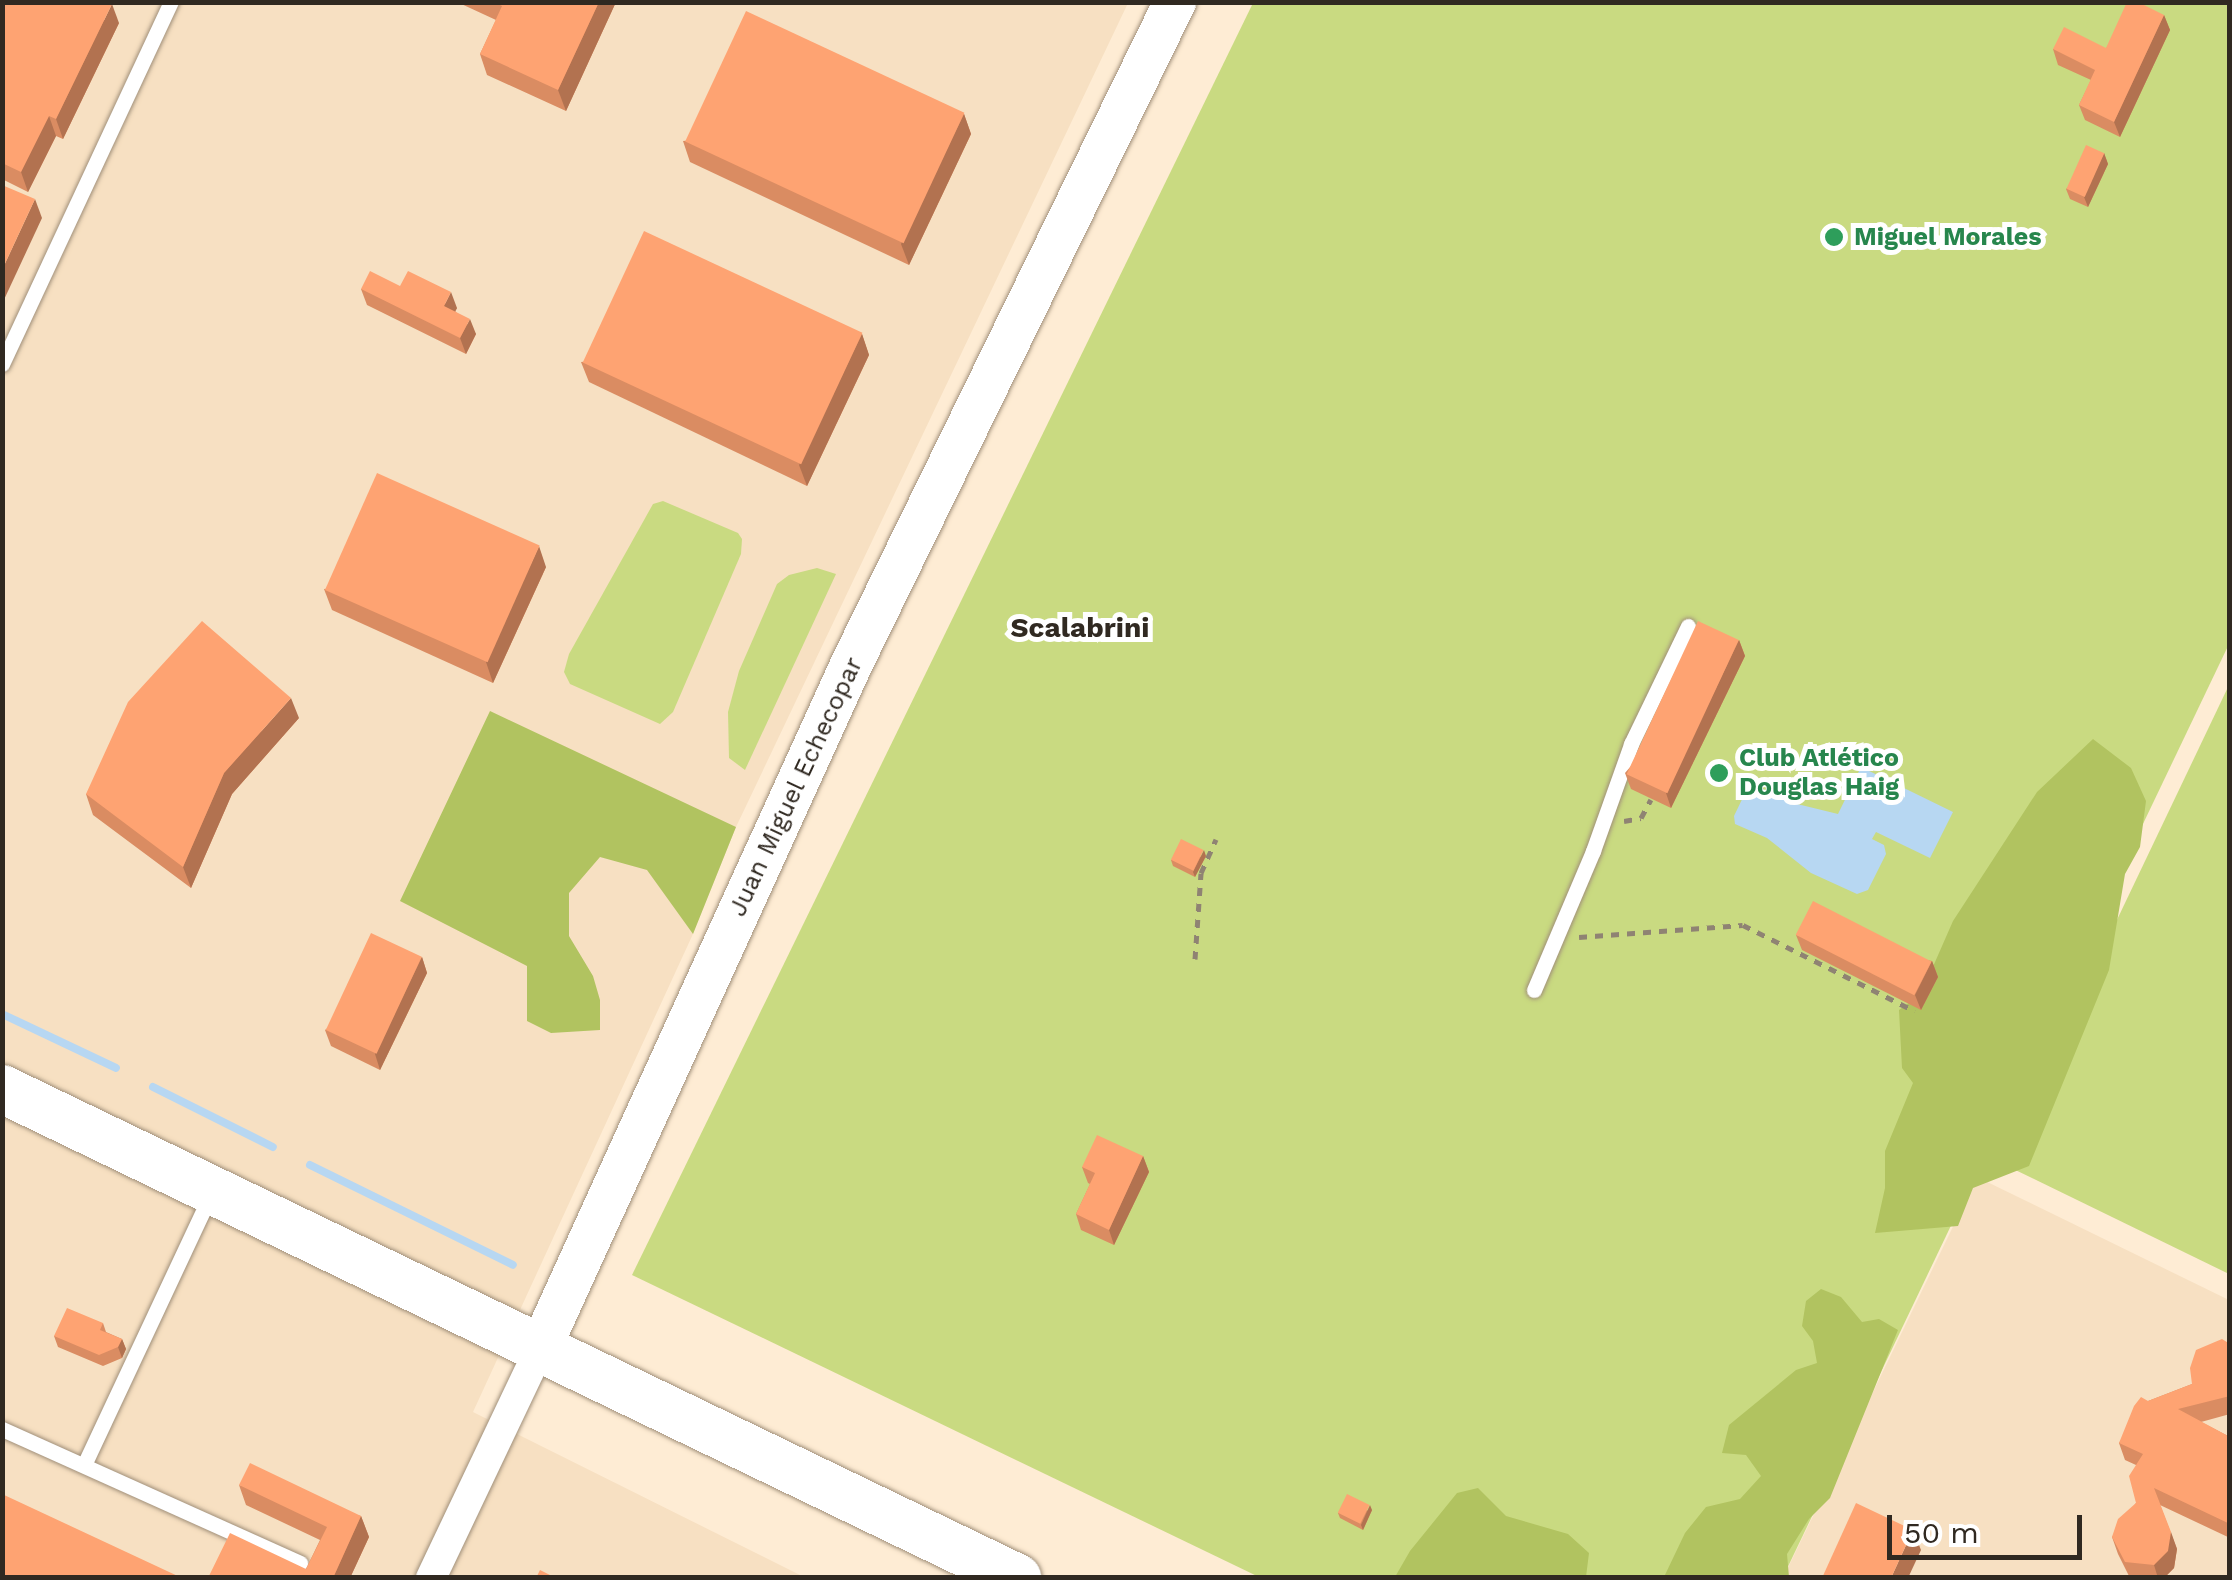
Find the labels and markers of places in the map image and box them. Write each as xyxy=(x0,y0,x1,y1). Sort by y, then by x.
place label: Miguel Morales xyxy=(1854,222,2042,252)
marker: Miguel Morales xyxy=(1823,226,1845,248)
place label: Club Atlético Douglas Haig xyxy=(1739,744,1900,803)
marker: Club Atlético Douglas Haig xyxy=(1708,762,1730,784)

